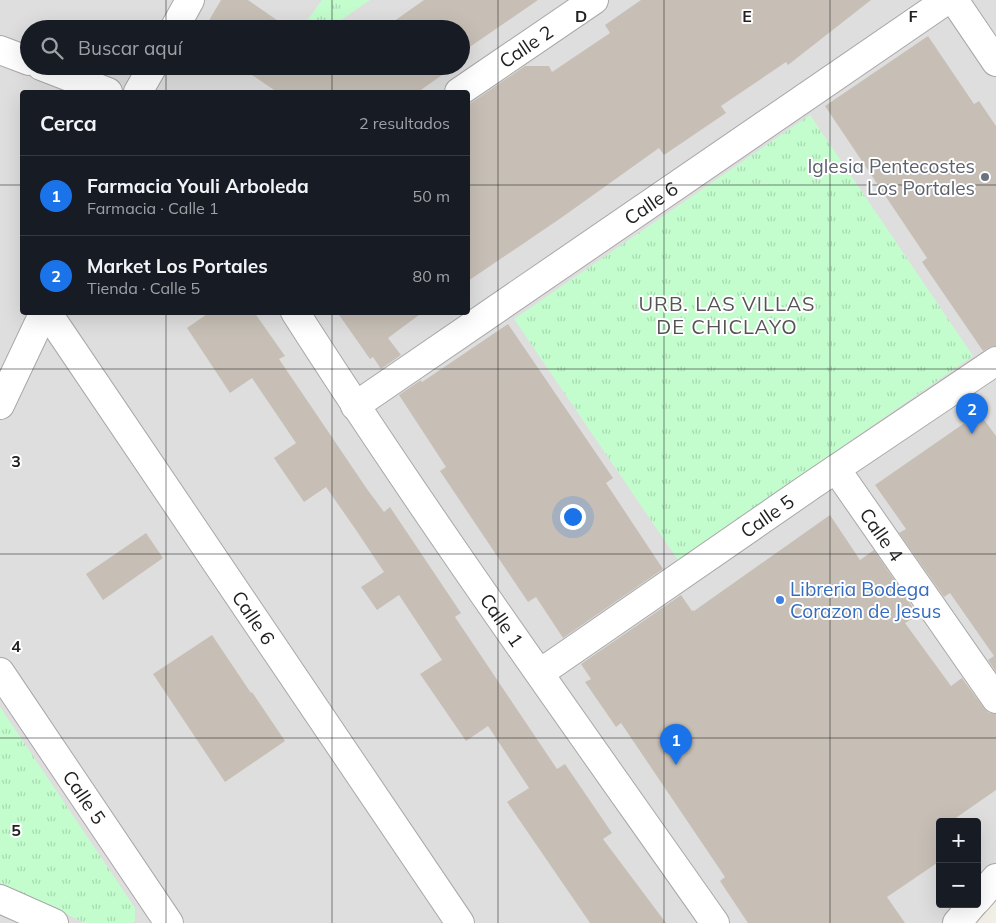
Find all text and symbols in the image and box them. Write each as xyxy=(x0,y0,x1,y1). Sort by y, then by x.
text: D xyxy=(575,6,587,26)
text: E xyxy=(742,6,752,26)
text: F xyxy=(908,6,918,26)
search box xyxy=(20,20,470,75)
street label: Calle 2 xyxy=(494,20,557,73)
icon: search xyxy=(38,34,66,62)
text: Buscar aquí xyxy=(78,36,182,60)
text: Cerca xyxy=(40,110,97,136)
text: 2 resultados xyxy=(359,113,450,133)
place label: Iglesia Pentecostes Los Portales xyxy=(807,154,975,200)
marker: Iglesia Pentecostes Los Portales xyxy=(979,171,991,183)
text: Farmacia Youli Arboleda xyxy=(87,174,309,198)
street label: Calle 6 xyxy=(620,176,683,230)
text: 1 xyxy=(51,186,61,206)
text: 50 m xyxy=(413,186,450,206)
text: Farmacia · Calle 1 xyxy=(87,198,218,218)
text: Market Los Portales xyxy=(87,254,268,278)
text: 2 xyxy=(51,266,61,286)
text: 80 m xyxy=(413,266,450,286)
text: Tienda · Calle 5 xyxy=(87,278,200,298)
district label: URB. LAS VILLAS DE CHICLAYO xyxy=(639,291,815,339)
pin: 2 xyxy=(956,393,988,434)
text: 3 xyxy=(11,451,21,471)
street label: Calle 5 xyxy=(736,489,798,543)
street label: Calle 4 xyxy=(855,503,909,566)
your location xyxy=(560,504,586,530)
place label: Libreria Bodega Corazon de Jesus xyxy=(790,577,941,623)
street label: Calle 6 xyxy=(227,586,280,649)
street label: Calle 1 xyxy=(475,589,529,651)
marker: Libreria Bodega Corazon de Jesus xyxy=(774,594,786,606)
text: 4 xyxy=(11,636,21,656)
pin: 1 xyxy=(660,724,692,765)
street label: Calle 5 xyxy=(58,766,111,829)
map controls xyxy=(936,818,981,908)
button: + xyxy=(936,818,981,863)
text: 5 xyxy=(11,820,21,840)
button: − xyxy=(936,863,981,908)

